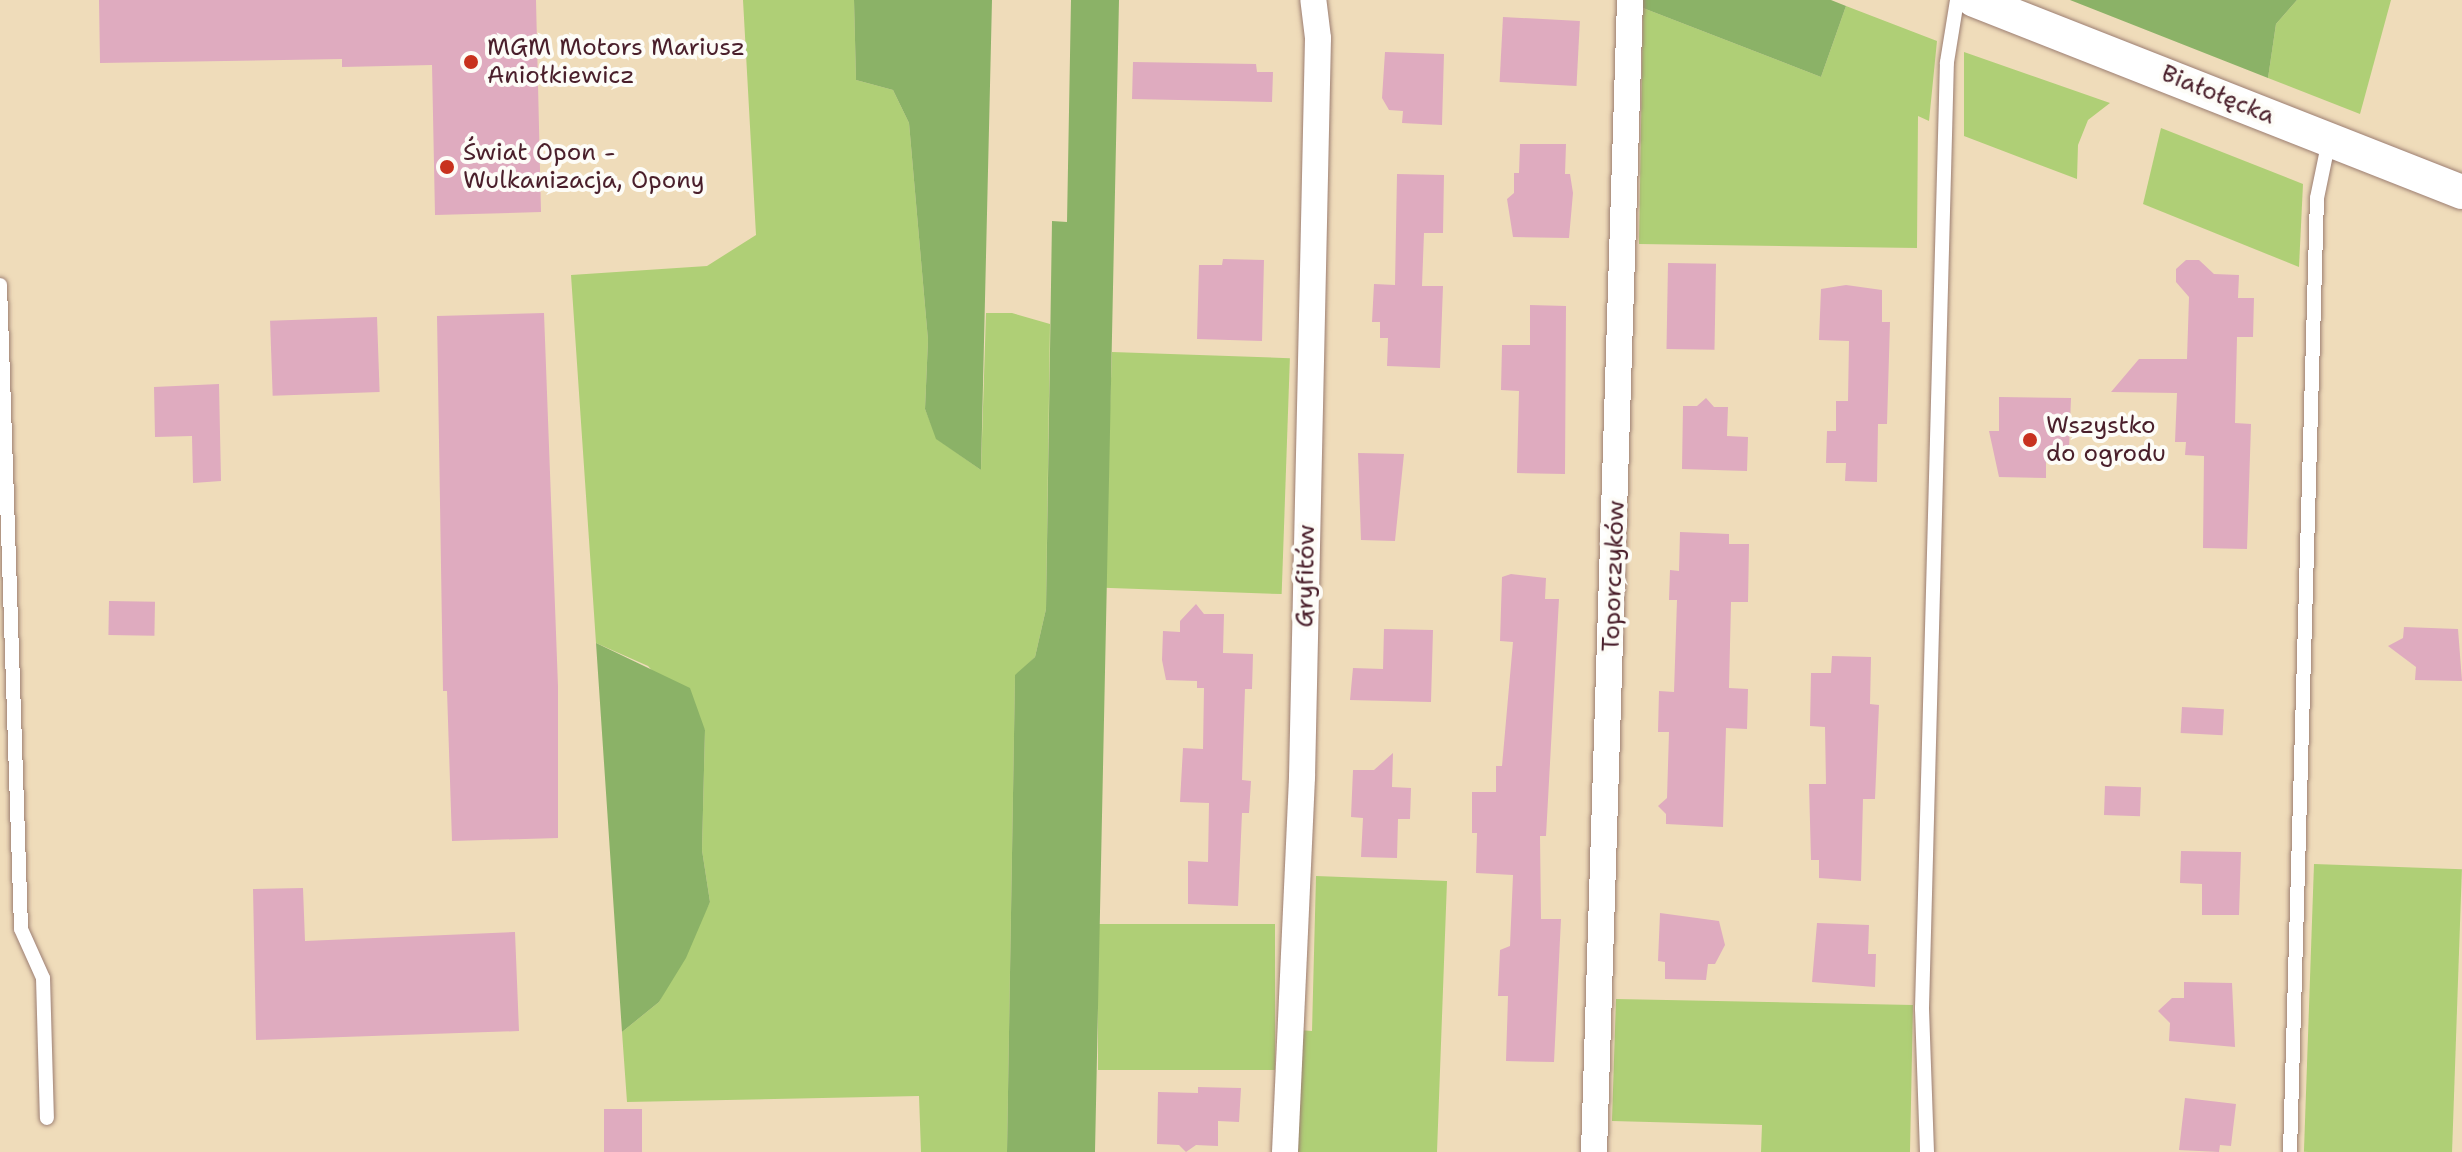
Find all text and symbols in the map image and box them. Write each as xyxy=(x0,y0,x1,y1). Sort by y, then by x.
place label: MGM Motors Mariusz Aniołkiewicz xyxy=(487,34,745,90)
marker: MGM Motors Mariusz Aniołkiewicz xyxy=(462,53,480,71)
street label: Białołęcka xyxy=(2157,59,2279,131)
place label: Świat Opon - Wulkanizacja, Opony xyxy=(463,139,705,195)
marker: Świat Opon - Wulkanizacja, Opony xyxy=(438,158,456,176)
place label: Wszystko do ogrodu xyxy=(2046,412,2166,468)
marker: Wszystko do ogrodu xyxy=(2021,431,2039,449)
street label: Toporczyków xyxy=(1597,500,1631,652)
street label: Gryfitów xyxy=(1291,524,1321,628)

